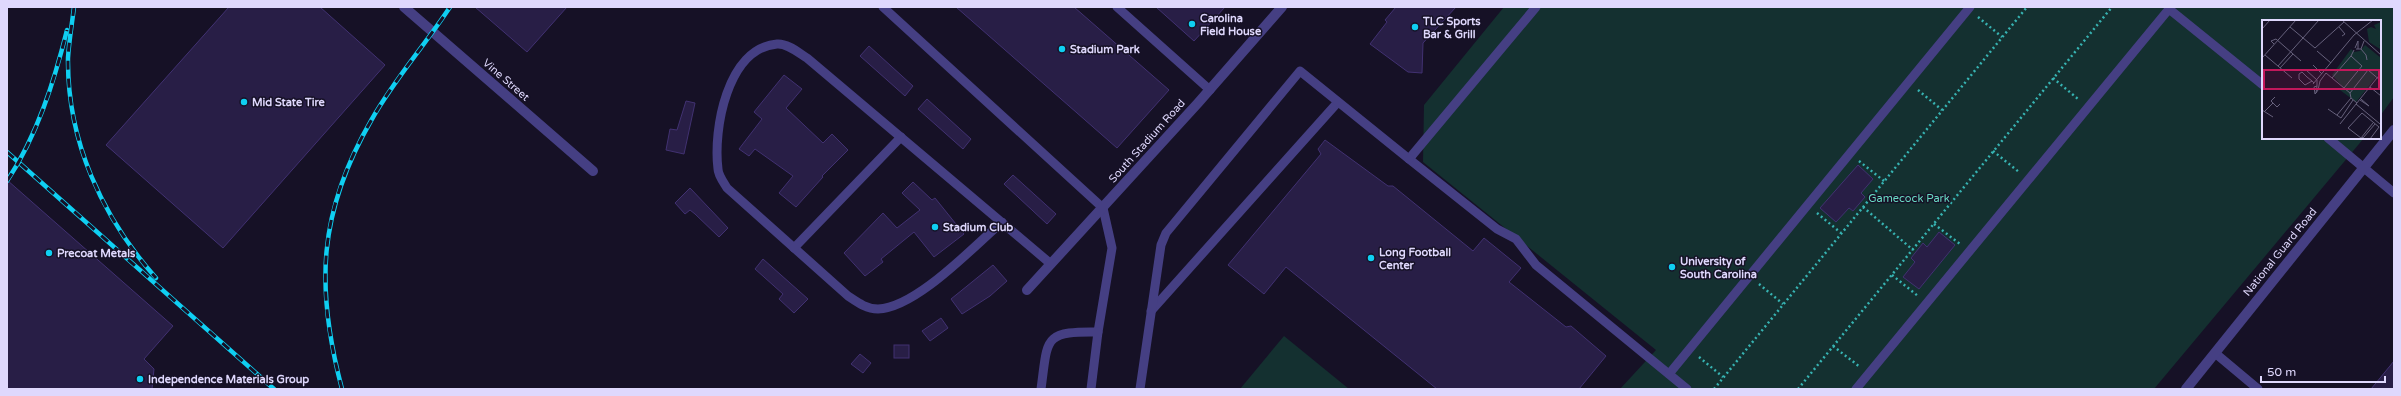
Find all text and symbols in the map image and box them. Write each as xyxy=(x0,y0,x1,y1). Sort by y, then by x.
place label: Carolina Field House xyxy=(1200,12,1262,38)
place label: TLC Sports Bar & Grill xyxy=(1422,15,1481,41)
marker: Carolina Field House xyxy=(1187,19,1197,29)
inset map xyxy=(2262,20,2381,139)
marker: TLC Sports Bar & Grill xyxy=(1410,22,1420,32)
place label: Stadium Park xyxy=(1070,43,1140,56)
marker: Stadium Park xyxy=(1057,44,1067,54)
street label: Vine Street xyxy=(480,56,532,104)
place label: Mid State Tire xyxy=(252,96,325,109)
marker: Mid State Tire xyxy=(239,97,249,107)
street label: South Stadium Road xyxy=(1106,97,1188,185)
park label: Gamecock Park xyxy=(1868,192,1950,205)
street label: National Guard Road xyxy=(2240,205,2320,299)
place label: Stadium Club xyxy=(943,221,1013,234)
marker: Stadium Club xyxy=(930,222,940,232)
place label: Long Football Center xyxy=(1379,246,1451,272)
place label: Precoat Metals xyxy=(57,247,136,260)
marker: Precoat Metals xyxy=(44,248,54,258)
marker: Long Football Center xyxy=(1366,253,1376,263)
place label: University of South Carolina xyxy=(1680,255,1757,281)
marker: University of South Carolina xyxy=(1667,262,1677,272)
scale bar xyxy=(2261,358,2385,384)
text: 50 m xyxy=(2267,365,2296,379)
place label: Independence Materials Group xyxy=(148,373,309,387)
marker: Independence Materials Group xyxy=(135,374,145,384)

